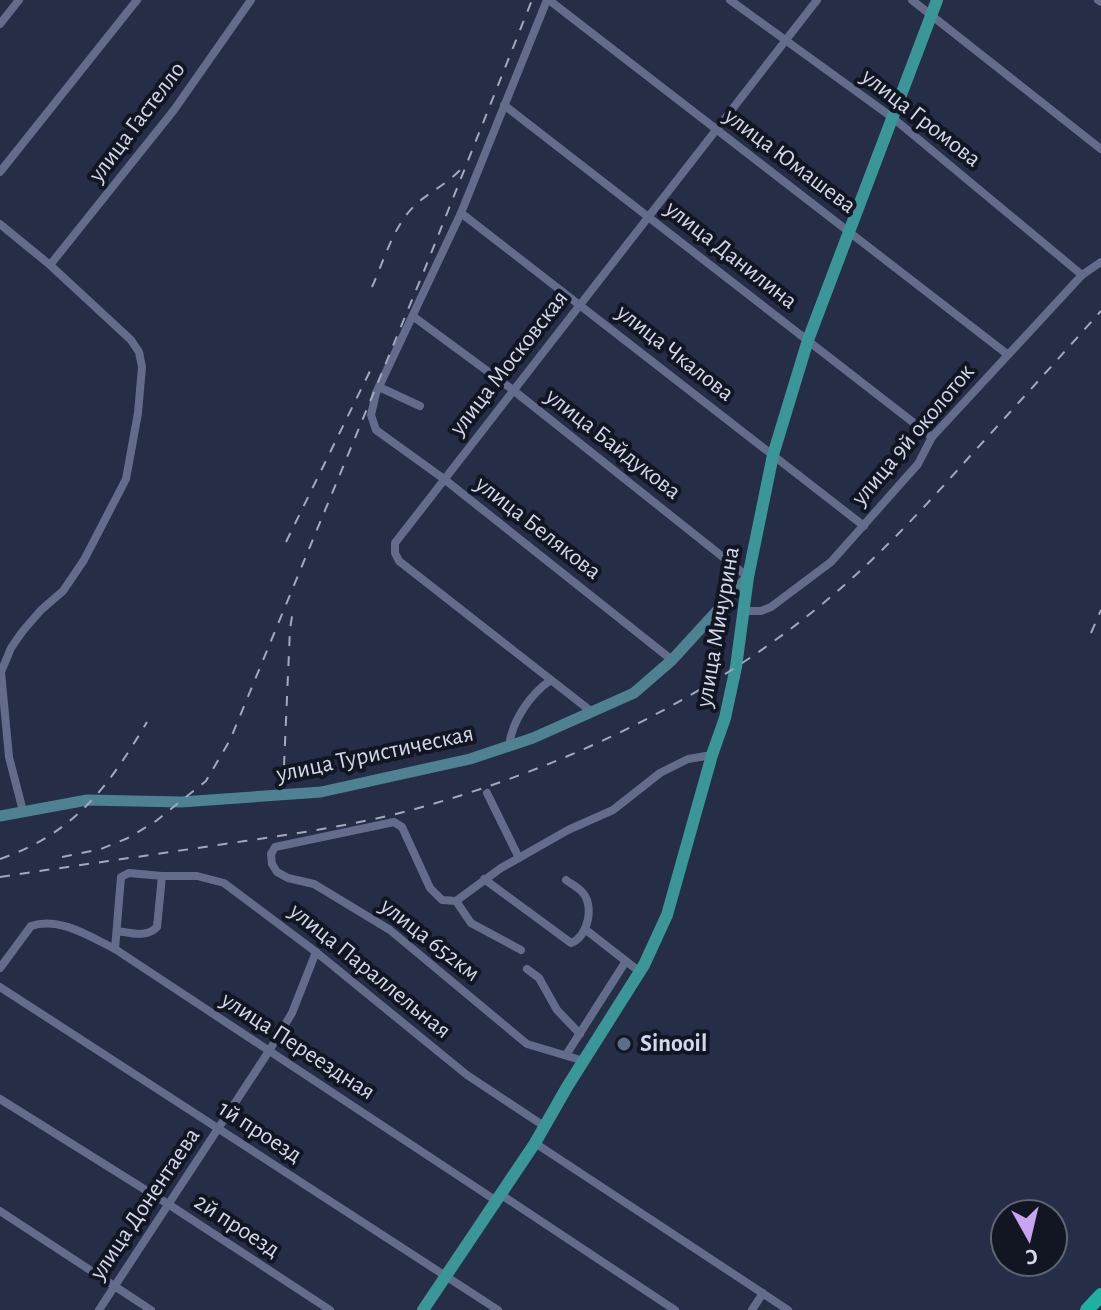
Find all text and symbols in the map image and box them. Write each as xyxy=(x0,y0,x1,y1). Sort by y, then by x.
street label: улица Гастелло xyxy=(84,57,190,187)
street label: улица Громова xyxy=(856,64,985,172)
street label: улица Юмашева xyxy=(719,103,860,218)
street label: улица Данилина xyxy=(660,196,801,314)
street label: улица Московская xyxy=(445,286,573,441)
street label: улица Чкалова xyxy=(611,299,738,406)
street label: улица 9й околоток xyxy=(847,360,979,511)
street label: улица Байдукова xyxy=(540,383,685,504)
street label: улица Белякова xyxy=(470,471,605,584)
street label: улица Мичурина xyxy=(692,545,744,710)
street label: улица Туристическая xyxy=(273,721,476,787)
street label: улица 652км xyxy=(375,893,484,986)
street label: улица Параллельная xyxy=(284,898,455,1043)
street label: улица Переездная xyxy=(216,987,379,1105)
place label: Sinooil xyxy=(640,1032,707,1056)
marker: Sinooil xyxy=(615,1035,633,1053)
street label: 1й проезд xyxy=(214,1096,306,1168)
street label: улица Донентаева xyxy=(85,1124,204,1285)
street label: 2й проезд xyxy=(190,1190,284,1262)
north arrow xyxy=(989,1198,1069,1278)
text: С xyxy=(1024,1245,1039,1269)

